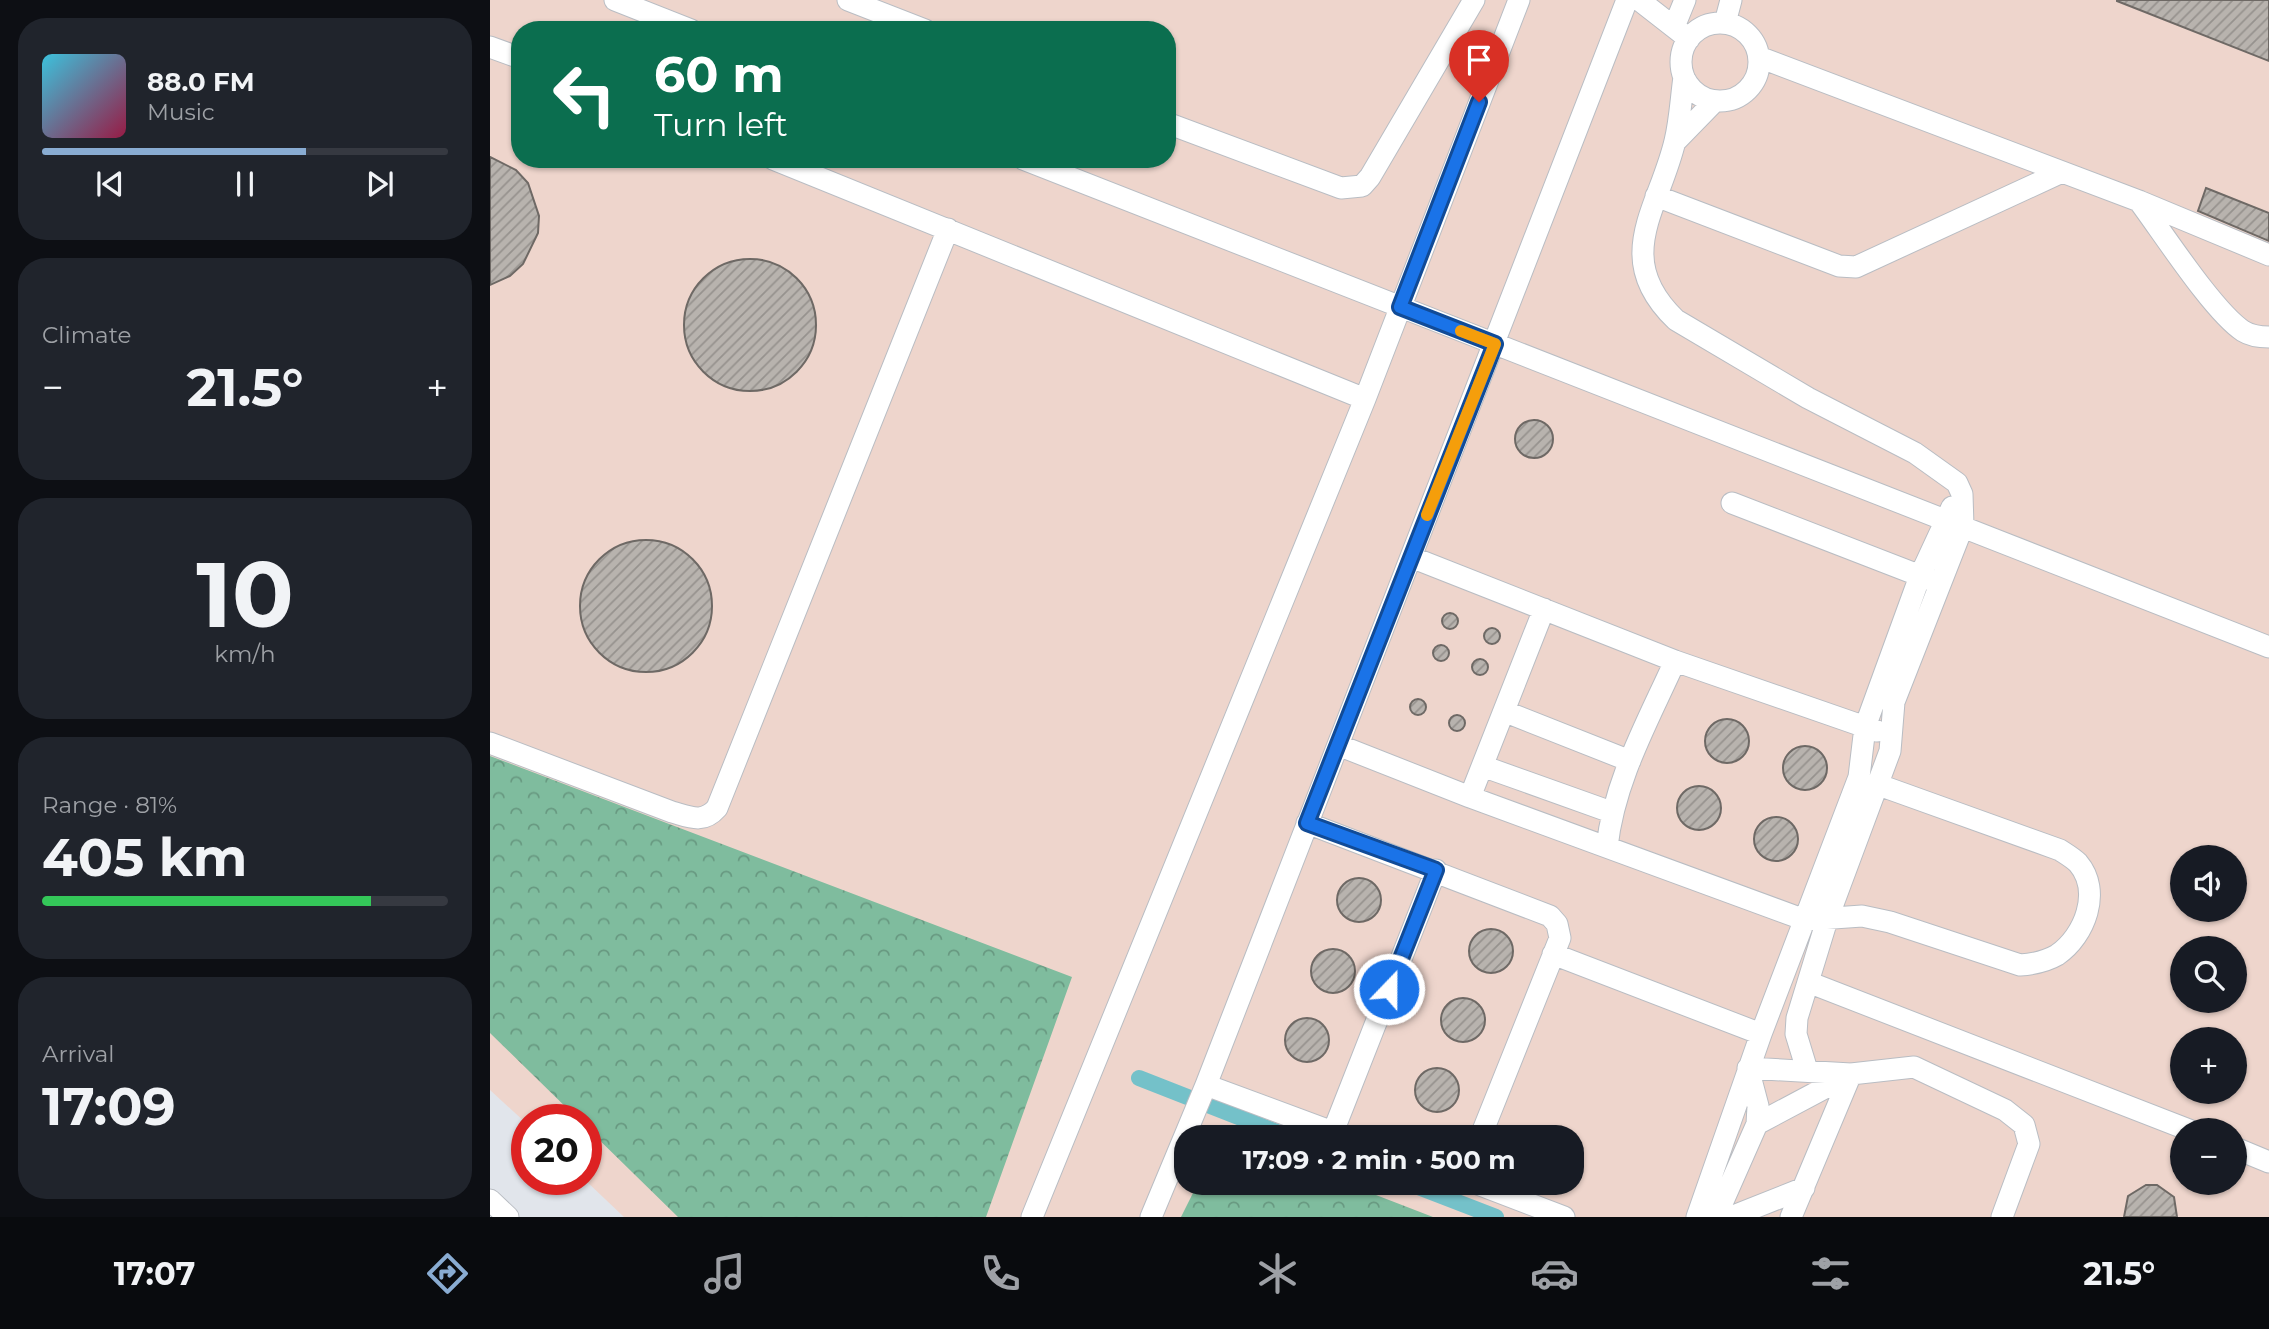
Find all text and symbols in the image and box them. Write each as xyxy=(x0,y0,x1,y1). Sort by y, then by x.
pin xyxy=(1449,30,1509,102)
icon: arrive xyxy=(1460,41,1498,79)
text: 60 m xyxy=(654,45,784,104)
icon: left xyxy=(539,49,630,140)
text: 88.0 FM xyxy=(147,66,255,98)
text: Music xyxy=(147,98,215,126)
text: Turn left xyxy=(654,105,788,144)
icon: previous xyxy=(91,165,129,203)
icon: pause xyxy=(226,165,264,203)
icon: next xyxy=(361,165,399,203)
text: Climate xyxy=(42,321,131,349)
text: 21.5° xyxy=(186,356,304,419)
text: − xyxy=(42,364,64,411)
text: + xyxy=(426,364,448,411)
text: 10 xyxy=(196,539,294,650)
text: km/h xyxy=(214,640,276,668)
text: Range · 81% xyxy=(42,791,177,819)
text: 405 km xyxy=(42,826,247,889)
map controls xyxy=(2170,845,2247,1195)
button: sound xyxy=(2170,845,2247,922)
button: search xyxy=(2170,936,2247,1013)
position arrow xyxy=(1352,952,1426,1026)
button: + xyxy=(2170,1027,2247,1104)
text: Arrival xyxy=(42,1040,115,1068)
text: 17:09 xyxy=(42,1075,176,1138)
speed limit sign: 20 xyxy=(511,1104,602,1195)
button: − xyxy=(2170,1118,2247,1195)
text: 17:09 · 2 min · 500 m xyxy=(1242,1144,1516,1176)
icon: directions xyxy=(423,1249,472,1298)
icon: music xyxy=(700,1249,749,1298)
icon: phone xyxy=(976,1249,1025,1298)
icon: climate xyxy=(1253,1249,1302,1298)
icon: car xyxy=(1530,1249,1579,1298)
icon: filters xyxy=(1806,1249,1855,1298)
text: 17:07 xyxy=(114,1254,195,1293)
text: 21.5° xyxy=(2083,1254,2155,1293)

